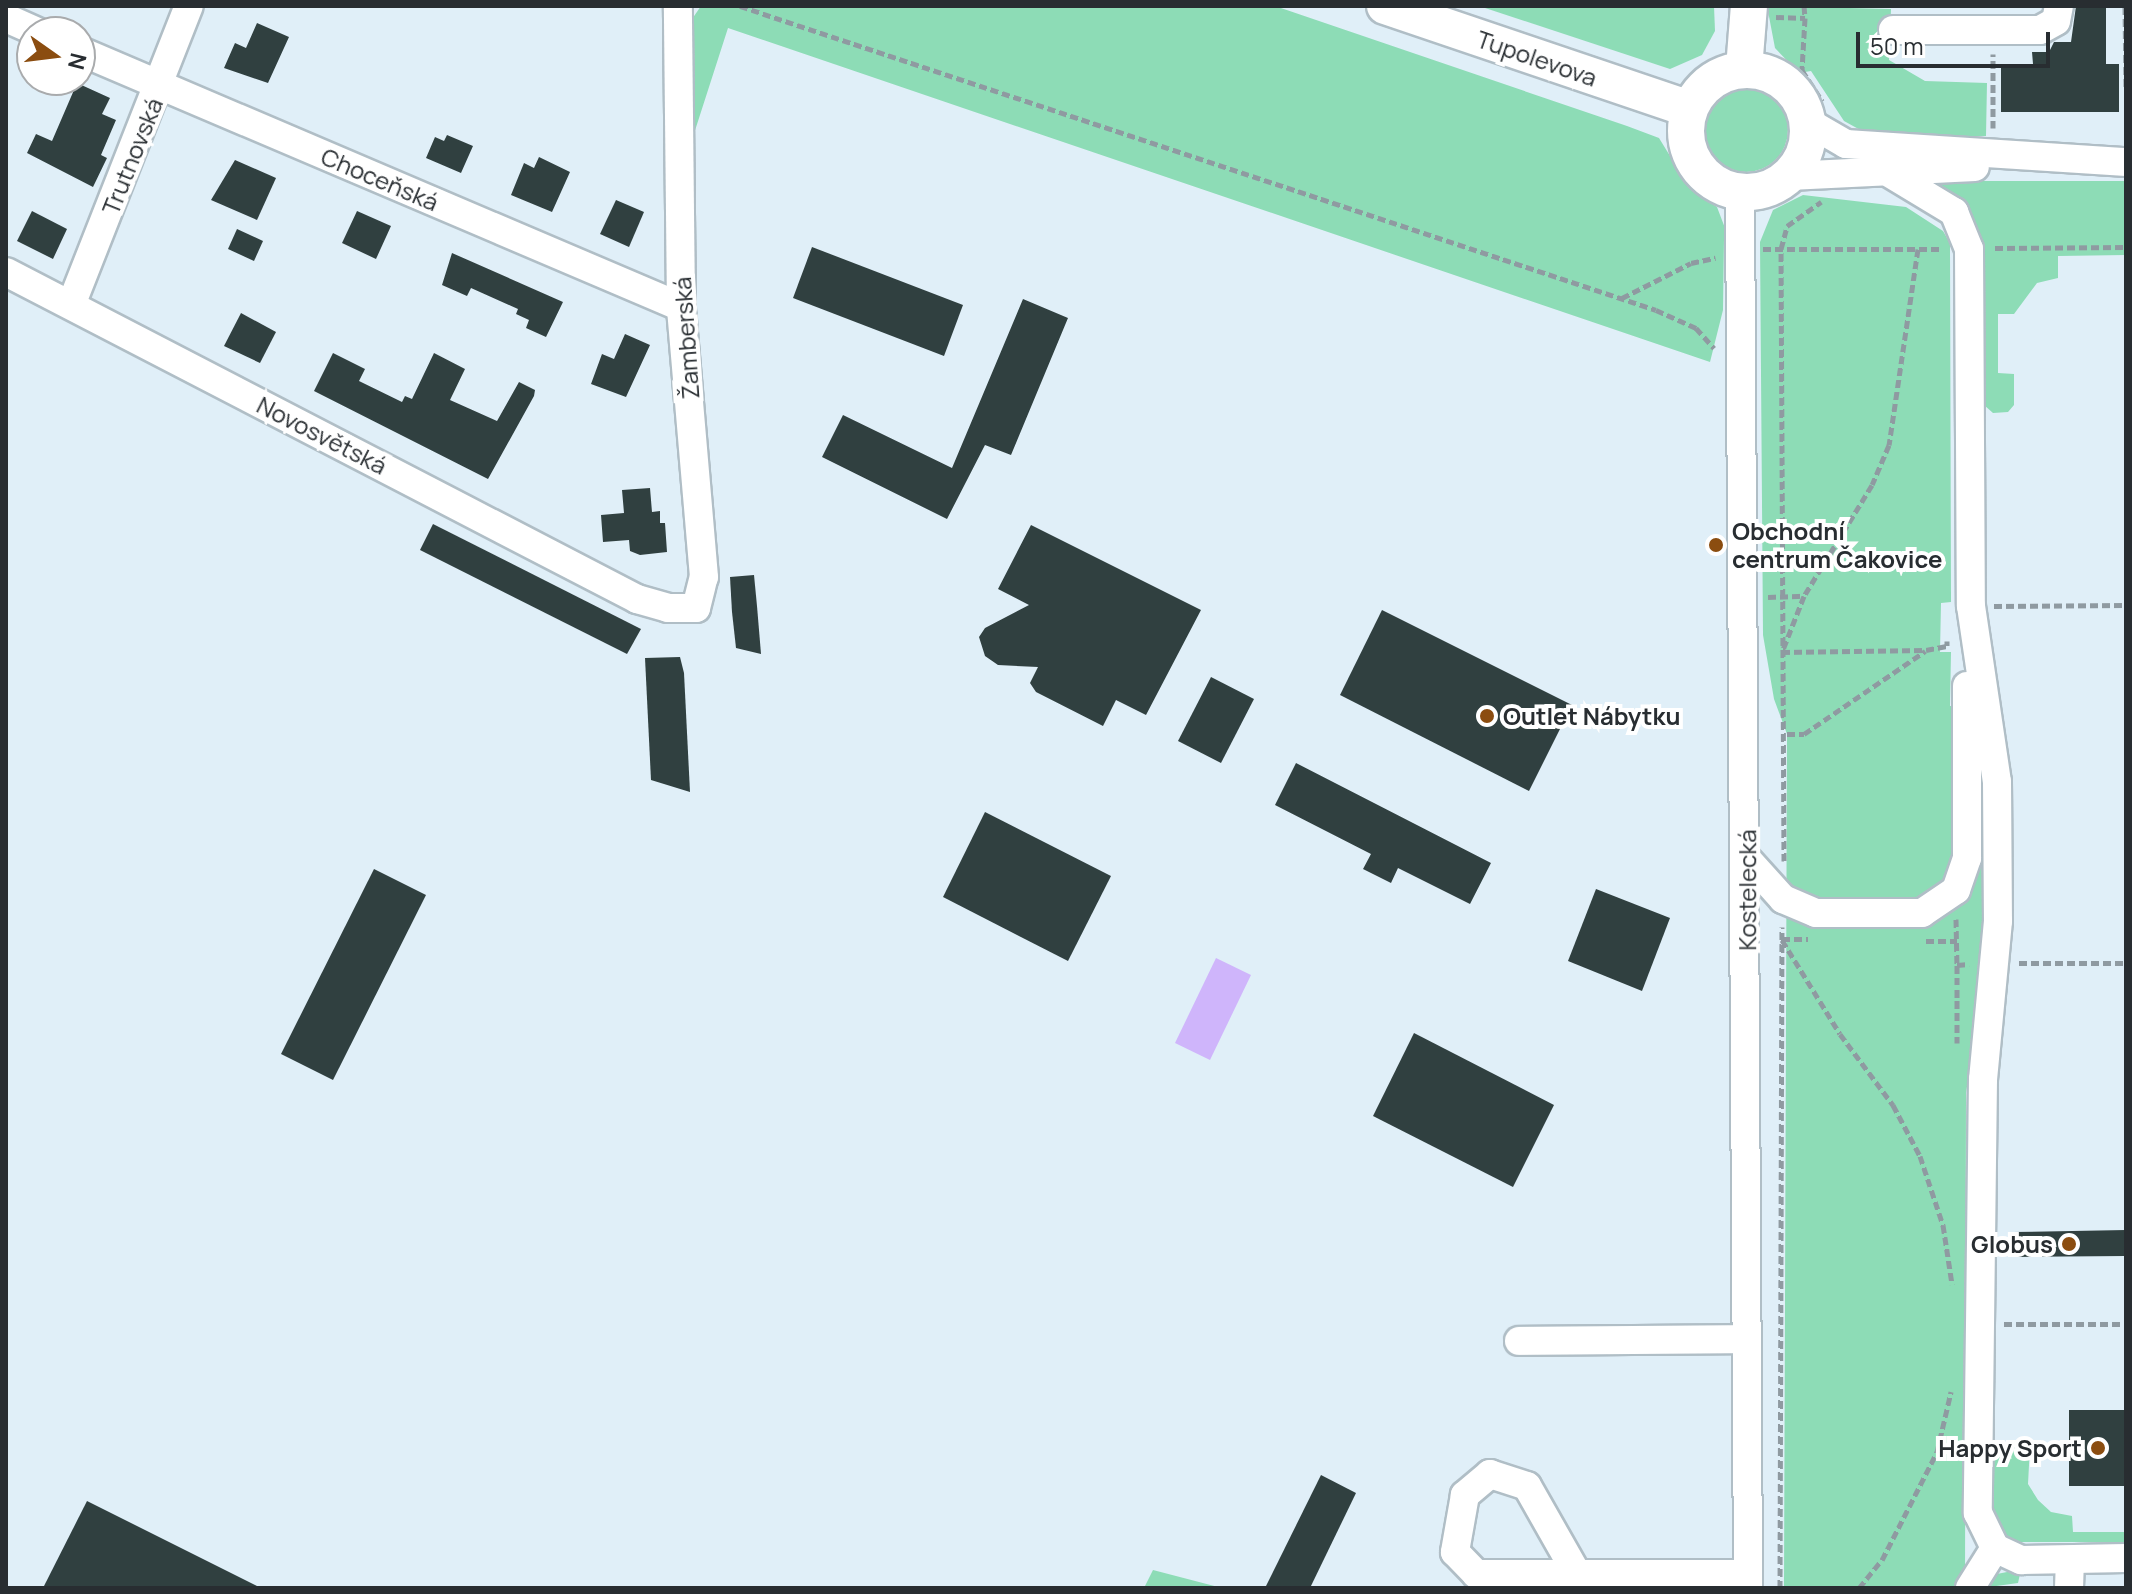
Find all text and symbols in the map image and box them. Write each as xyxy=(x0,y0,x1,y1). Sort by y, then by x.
north arrow xyxy=(16,16,96,96)
scale bar xyxy=(1860,16,2054,66)
street label: Tupolevova xyxy=(1473,24,1601,92)
text: 50 m xyxy=(1870,29,1924,62)
text: N xyxy=(61,50,94,73)
street label: Trutnovská xyxy=(96,94,168,218)
street label: Choceňská xyxy=(317,141,443,217)
street label: Žamberská xyxy=(667,276,705,400)
street label: Novosvětská xyxy=(252,390,392,480)
place label: Obchodní centrum Čakovice xyxy=(1732,517,1942,573)
marker: Obchodní centrum Čakovice xyxy=(1707,536,1725,554)
place label: Outlet Nábytku xyxy=(1503,702,1680,730)
marker: Outlet Nábytku xyxy=(1478,707,1496,725)
street label: Kostelecká xyxy=(1733,829,1761,951)
place label: Globus xyxy=(1971,1230,2053,1258)
marker: Globus xyxy=(2060,1235,2078,1253)
place label: Happy Sport xyxy=(1938,1434,2082,1462)
marker: Happy Sport xyxy=(2089,1439,2107,1457)

